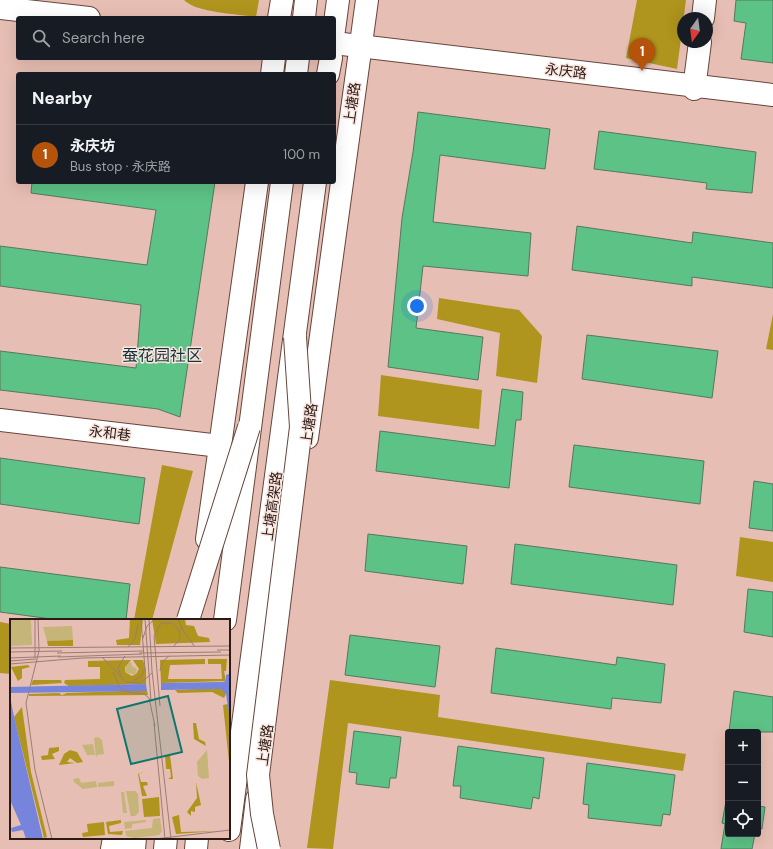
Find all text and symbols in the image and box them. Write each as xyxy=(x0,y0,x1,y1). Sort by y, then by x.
north arrow xyxy=(677,12,713,48)
search box xyxy=(16,16,336,60)
icon: search xyxy=(30,27,52,49)
text: Search here xyxy=(62,28,145,48)
pin: 1 xyxy=(629,38,655,71)
street label: 永庆路 xyxy=(544,60,588,82)
street label: 上塘路 xyxy=(340,81,364,125)
text: Nearby xyxy=(32,87,92,109)
text: 永庆坊 xyxy=(70,136,115,156)
text: 1 xyxy=(43,146,47,163)
text: 100 m xyxy=(283,146,320,163)
text: Bus stop · 永庆路 xyxy=(70,158,171,175)
your location xyxy=(407,296,427,316)
district label: 蚕花园社区 xyxy=(122,345,202,366)
street label: 上塘路 xyxy=(297,402,321,446)
street label: 永和巷 xyxy=(88,422,132,444)
street label: 上塘高架路 xyxy=(258,470,286,542)
inset map xyxy=(10,619,230,839)
street label: 上塘路 xyxy=(253,723,277,767)
map controls xyxy=(725,729,761,837)
button: + xyxy=(725,729,761,765)
button: − xyxy=(725,765,761,801)
button: locate xyxy=(725,801,761,837)

